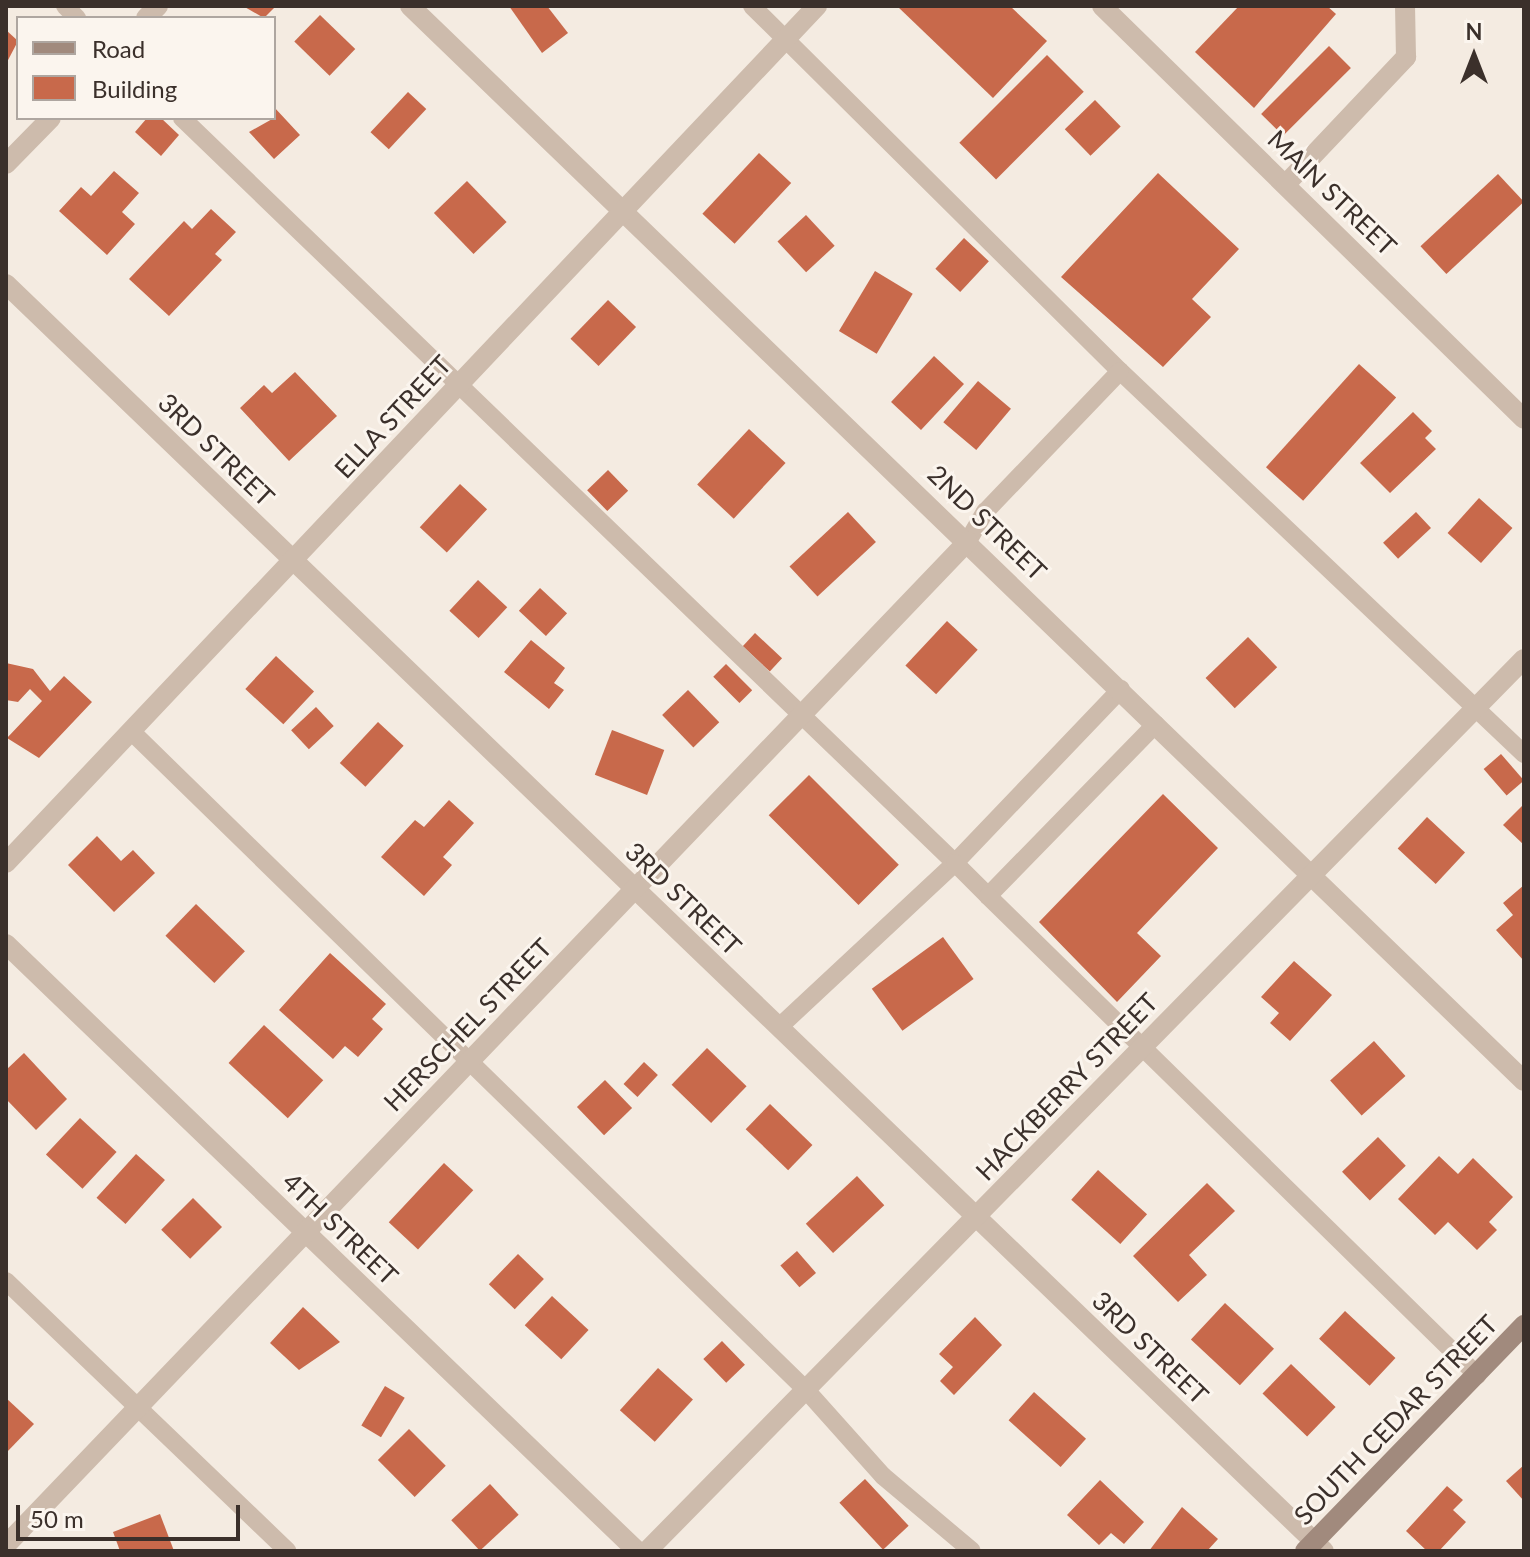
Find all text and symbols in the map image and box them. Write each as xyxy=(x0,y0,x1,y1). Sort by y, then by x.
legend xyxy=(16,16,276,120)
north arrow xyxy=(1434,16,1514,96)
text: N xyxy=(1466,18,1482,45)
text: Road xyxy=(92,34,145,63)
text: Building xyxy=(92,74,177,103)
street label: MAIN STREET xyxy=(1261,124,1403,262)
street label: ELLA STREET xyxy=(328,349,458,485)
street label: 3RD STREET xyxy=(152,387,280,513)
street label: 2ND STREET xyxy=(921,459,1053,587)
street label: 3RD STREET xyxy=(619,836,747,962)
street label: HERSCHEL STREET xyxy=(377,932,559,1118)
street label: HACKBERRY STREET xyxy=(969,987,1165,1187)
street label: 4TH STREET xyxy=(276,1166,404,1292)
street label: 3RD STREET xyxy=(1086,1285,1214,1411)
street label: SOUTH CEDAR STREET xyxy=(1288,1309,1504,1531)
scale bar xyxy=(20,1489,244,1539)
text: 50 m xyxy=(30,1504,84,1533)

